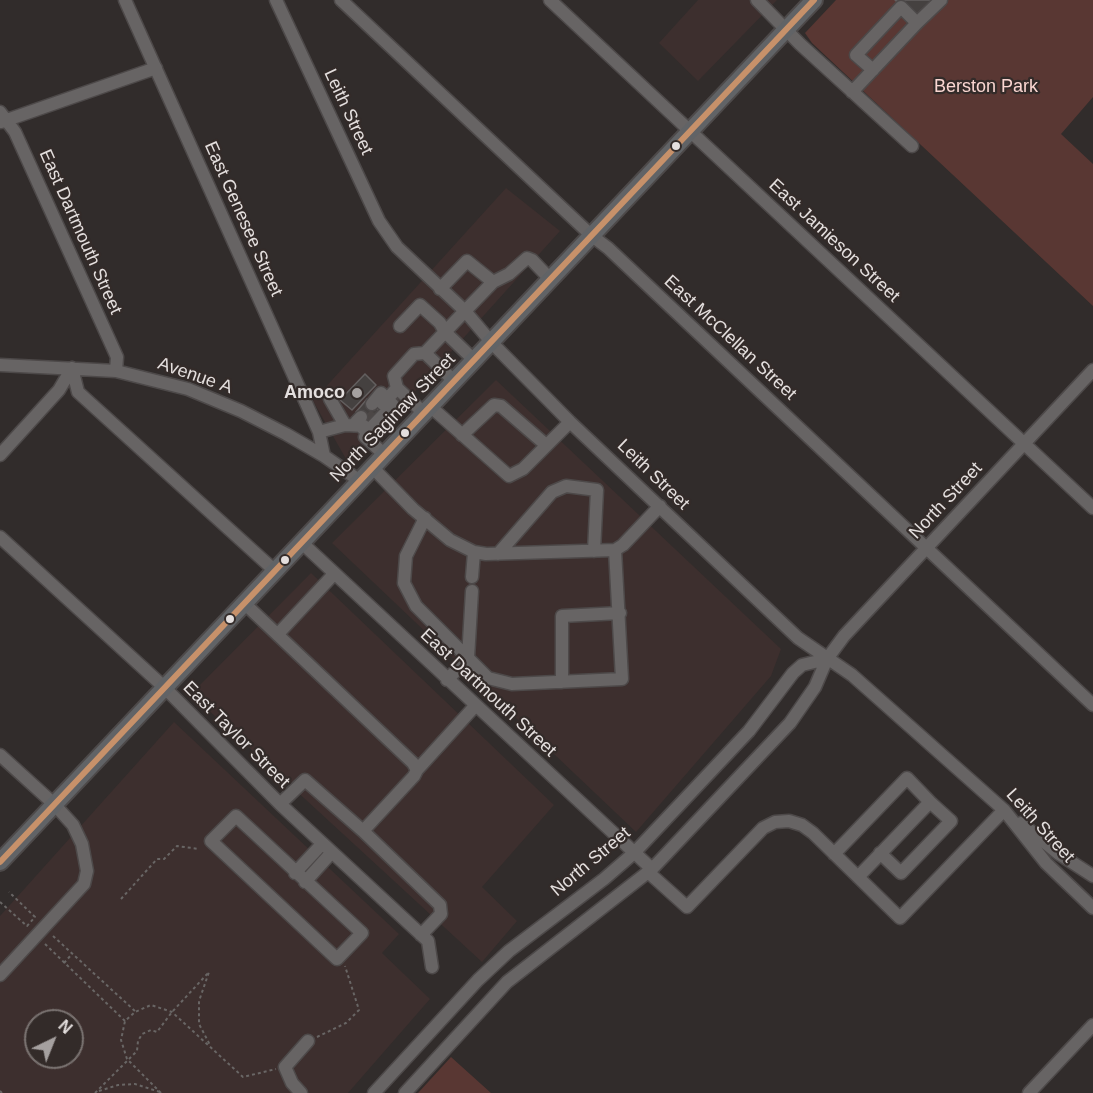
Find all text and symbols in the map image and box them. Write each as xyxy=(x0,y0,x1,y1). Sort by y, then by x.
street label: Leith Street xyxy=(319,66,377,158)
park label: Berston Park xyxy=(934,76,1038,98)
street label: East Genesee Street xyxy=(199,138,287,300)
unlabelled marker xyxy=(670,140,682,152)
street label: East Dartmouth Street xyxy=(34,146,126,318)
street label: East Jamieson Street xyxy=(764,175,904,307)
street label: East McClellan Street xyxy=(659,271,801,405)
street label: North Saginaw Street xyxy=(326,349,460,487)
street label: Avenue A xyxy=(155,353,235,399)
place label: Amoco xyxy=(284,382,345,404)
marker: Amoco xyxy=(350,386,364,400)
unlabelled marker xyxy=(399,427,411,439)
street label: Leith Street xyxy=(612,435,694,515)
street label: North Street xyxy=(905,458,987,544)
unlabelled marker xyxy=(279,554,291,566)
unlabelled marker xyxy=(224,613,236,625)
street label: East Dartmouth Street xyxy=(416,624,560,762)
street label: East Taylor Street xyxy=(178,677,294,793)
street label: Leith Street xyxy=(1001,785,1079,867)
street label: North Street xyxy=(547,823,635,901)
north arrow xyxy=(24,1009,84,1069)
text: N xyxy=(55,1017,75,1037)

